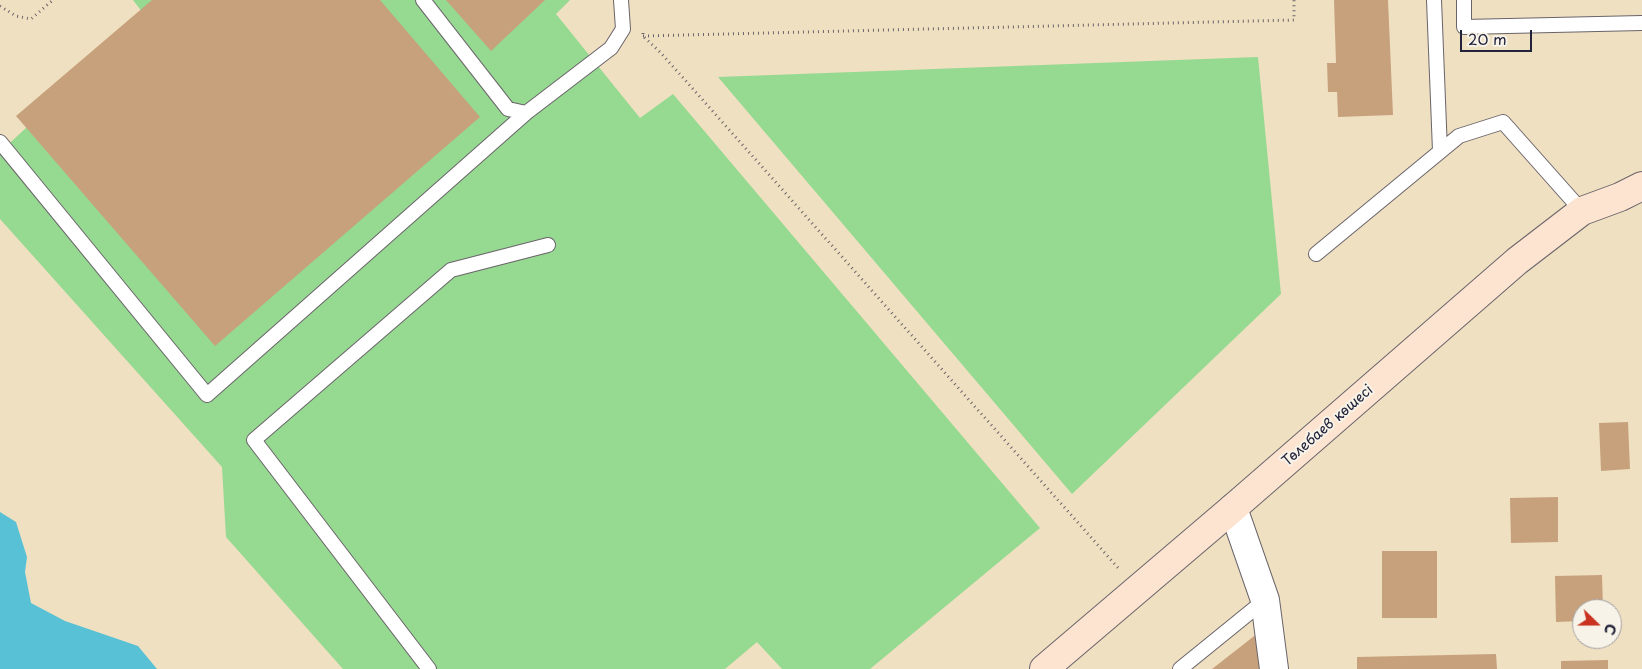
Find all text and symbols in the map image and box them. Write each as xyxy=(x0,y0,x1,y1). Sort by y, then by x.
scale bar xyxy=(1462,20,1534,52)
text: 20 m xyxy=(1468,27,1507,50)
street label: Төлебаев көшесі xyxy=(1279,382,1377,470)
north arrow xyxy=(1572,599,1622,649)
text: С xyxy=(1599,621,1622,638)

